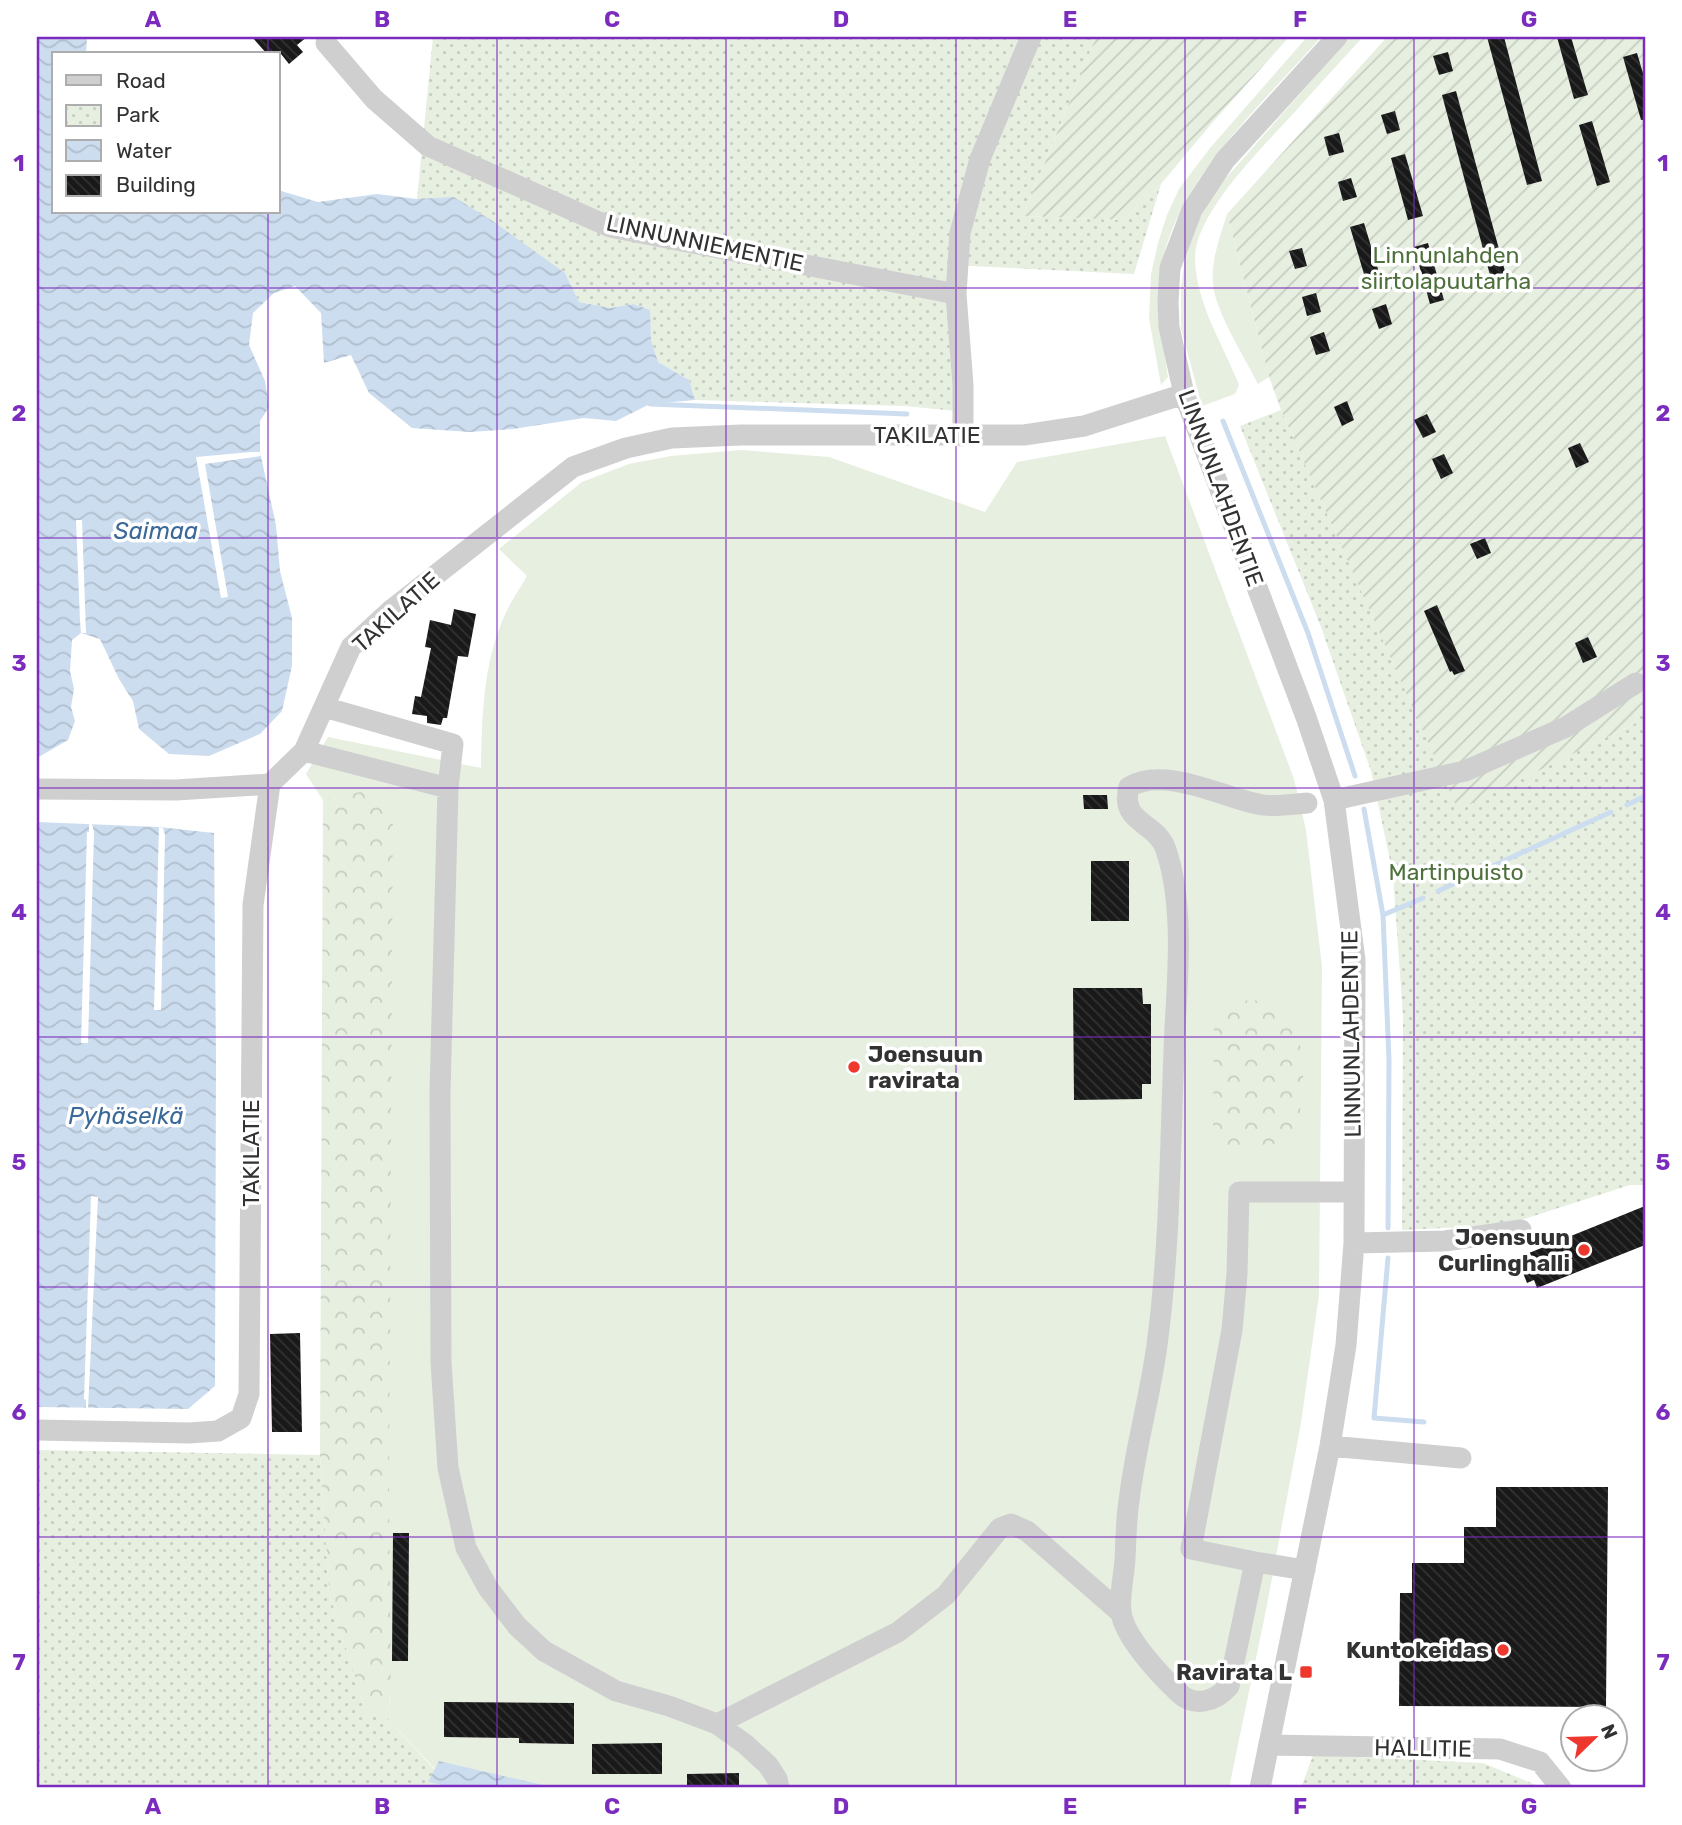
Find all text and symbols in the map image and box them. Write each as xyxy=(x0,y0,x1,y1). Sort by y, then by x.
text: A xyxy=(145,5,162,33)
text: B xyxy=(374,5,390,33)
text: C xyxy=(604,5,620,33)
text: D xyxy=(833,5,849,33)
text: E xyxy=(1063,5,1077,33)
text: F xyxy=(1293,5,1307,33)
text: G xyxy=(1521,5,1537,33)
legend xyxy=(52,52,280,214)
text: Road xyxy=(116,68,166,93)
text: Park xyxy=(116,102,160,127)
text: Water xyxy=(116,138,172,163)
text: 1 xyxy=(13,149,25,177)
text: 1 xyxy=(1657,149,1669,177)
text: Building xyxy=(116,172,196,197)
street label: LINNUNNIEMENTIE xyxy=(604,208,806,278)
park label: Linnunlahden siirtolapuutarha xyxy=(1361,241,1531,295)
street label: LINNUNLAHDENTIE xyxy=(1172,386,1270,590)
text: 2 xyxy=(12,399,26,427)
text: 2 xyxy=(1656,399,1670,427)
street label: TAKILATIE xyxy=(873,421,981,449)
water label: Saimaa xyxy=(114,517,198,545)
street label: TAKILATIE xyxy=(347,566,445,658)
text: 3 xyxy=(11,649,27,677)
text: 3 xyxy=(1655,649,1671,677)
park label: Martinpuisto xyxy=(1388,858,1524,886)
text: 4 xyxy=(11,898,27,926)
text: 4 xyxy=(1655,898,1671,926)
street label: LINNUNLAHDENTIE xyxy=(1335,930,1367,1138)
place label: Joensuun ravirata xyxy=(868,1040,983,1094)
marker: Joensuun ravirata xyxy=(846,1059,862,1075)
street label: TAKILATIE xyxy=(237,1099,265,1207)
water label: Pyhäselkä xyxy=(68,1102,184,1130)
text: 5 xyxy=(12,1148,27,1176)
text: 5 xyxy=(1656,1148,1671,1176)
place label: Joensuun Curlinghalli xyxy=(1438,1223,1570,1277)
marker: Joensuun Curlinghalli xyxy=(1576,1242,1592,1258)
text: 6 xyxy=(12,1398,27,1426)
text: 6 xyxy=(1656,1398,1671,1426)
place label: Kuntokeidas xyxy=(1346,1636,1489,1664)
marker: Kuntokeidas xyxy=(1495,1642,1511,1658)
text: 7 xyxy=(12,1648,26,1676)
text: 7 xyxy=(1656,1648,1670,1676)
place label: Ravirata L xyxy=(1176,1658,1292,1686)
marker: Ravirata L xyxy=(1298,1664,1314,1680)
north arrow xyxy=(1560,1702,1630,1772)
text: N xyxy=(1596,1721,1622,1742)
street label: HALLITIE xyxy=(1374,1733,1472,1763)
text: A xyxy=(145,1792,162,1820)
text: B xyxy=(374,1792,390,1820)
text: C xyxy=(604,1792,620,1820)
text: D xyxy=(833,1792,849,1820)
text: E xyxy=(1063,1792,1077,1820)
text: F xyxy=(1293,1792,1307,1820)
text: G xyxy=(1521,1792,1537,1820)

